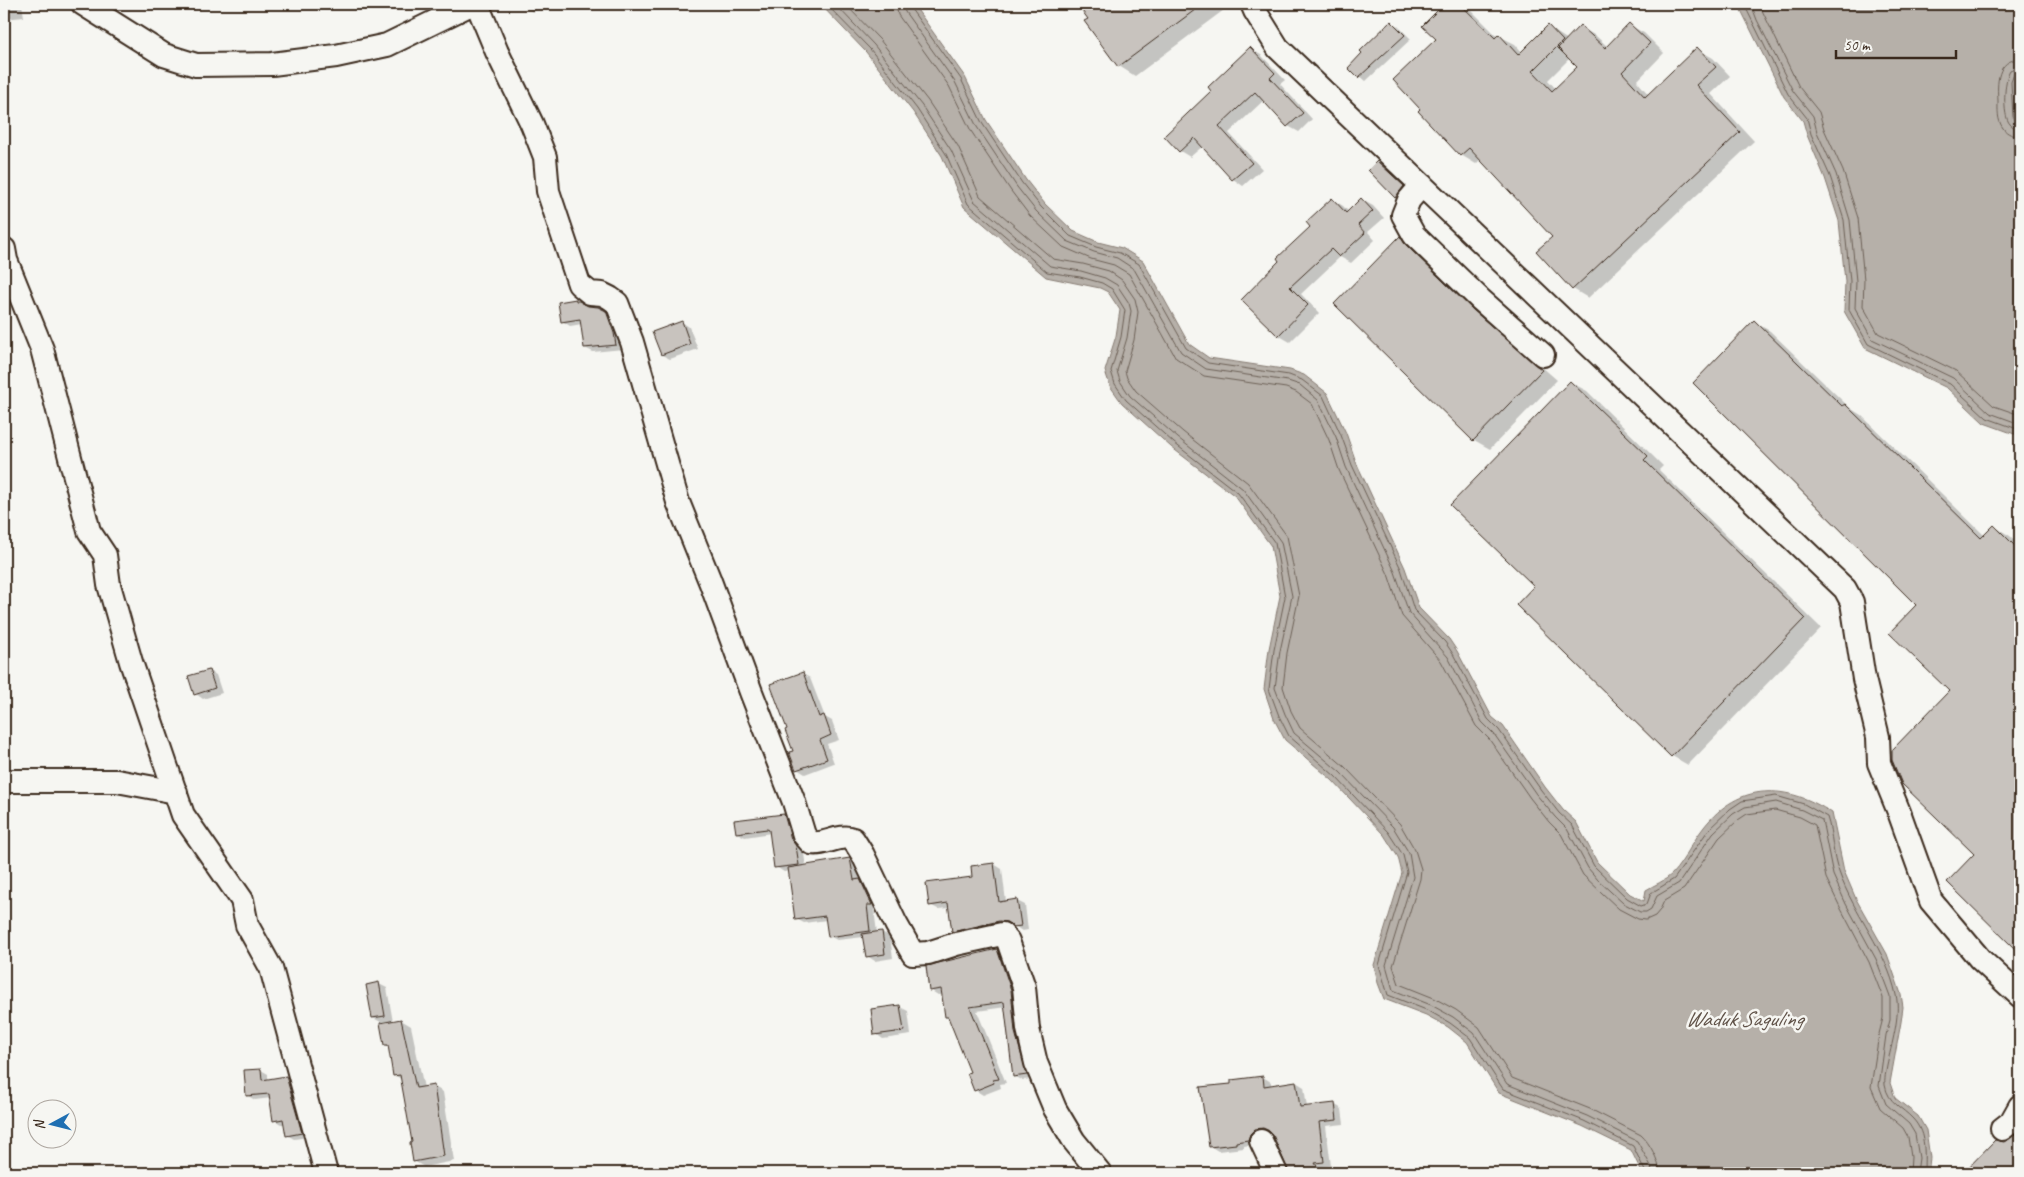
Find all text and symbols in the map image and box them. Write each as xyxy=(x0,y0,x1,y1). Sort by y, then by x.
scale bar xyxy=(1836,28,1956,60)
text: 50 m xyxy=(1844,36,1871,55)
water label: Waduk Saguling xyxy=(1685,1005,1806,1033)
north arrow xyxy=(28,1100,78,1150)
text: N xyxy=(30,1118,49,1131)

